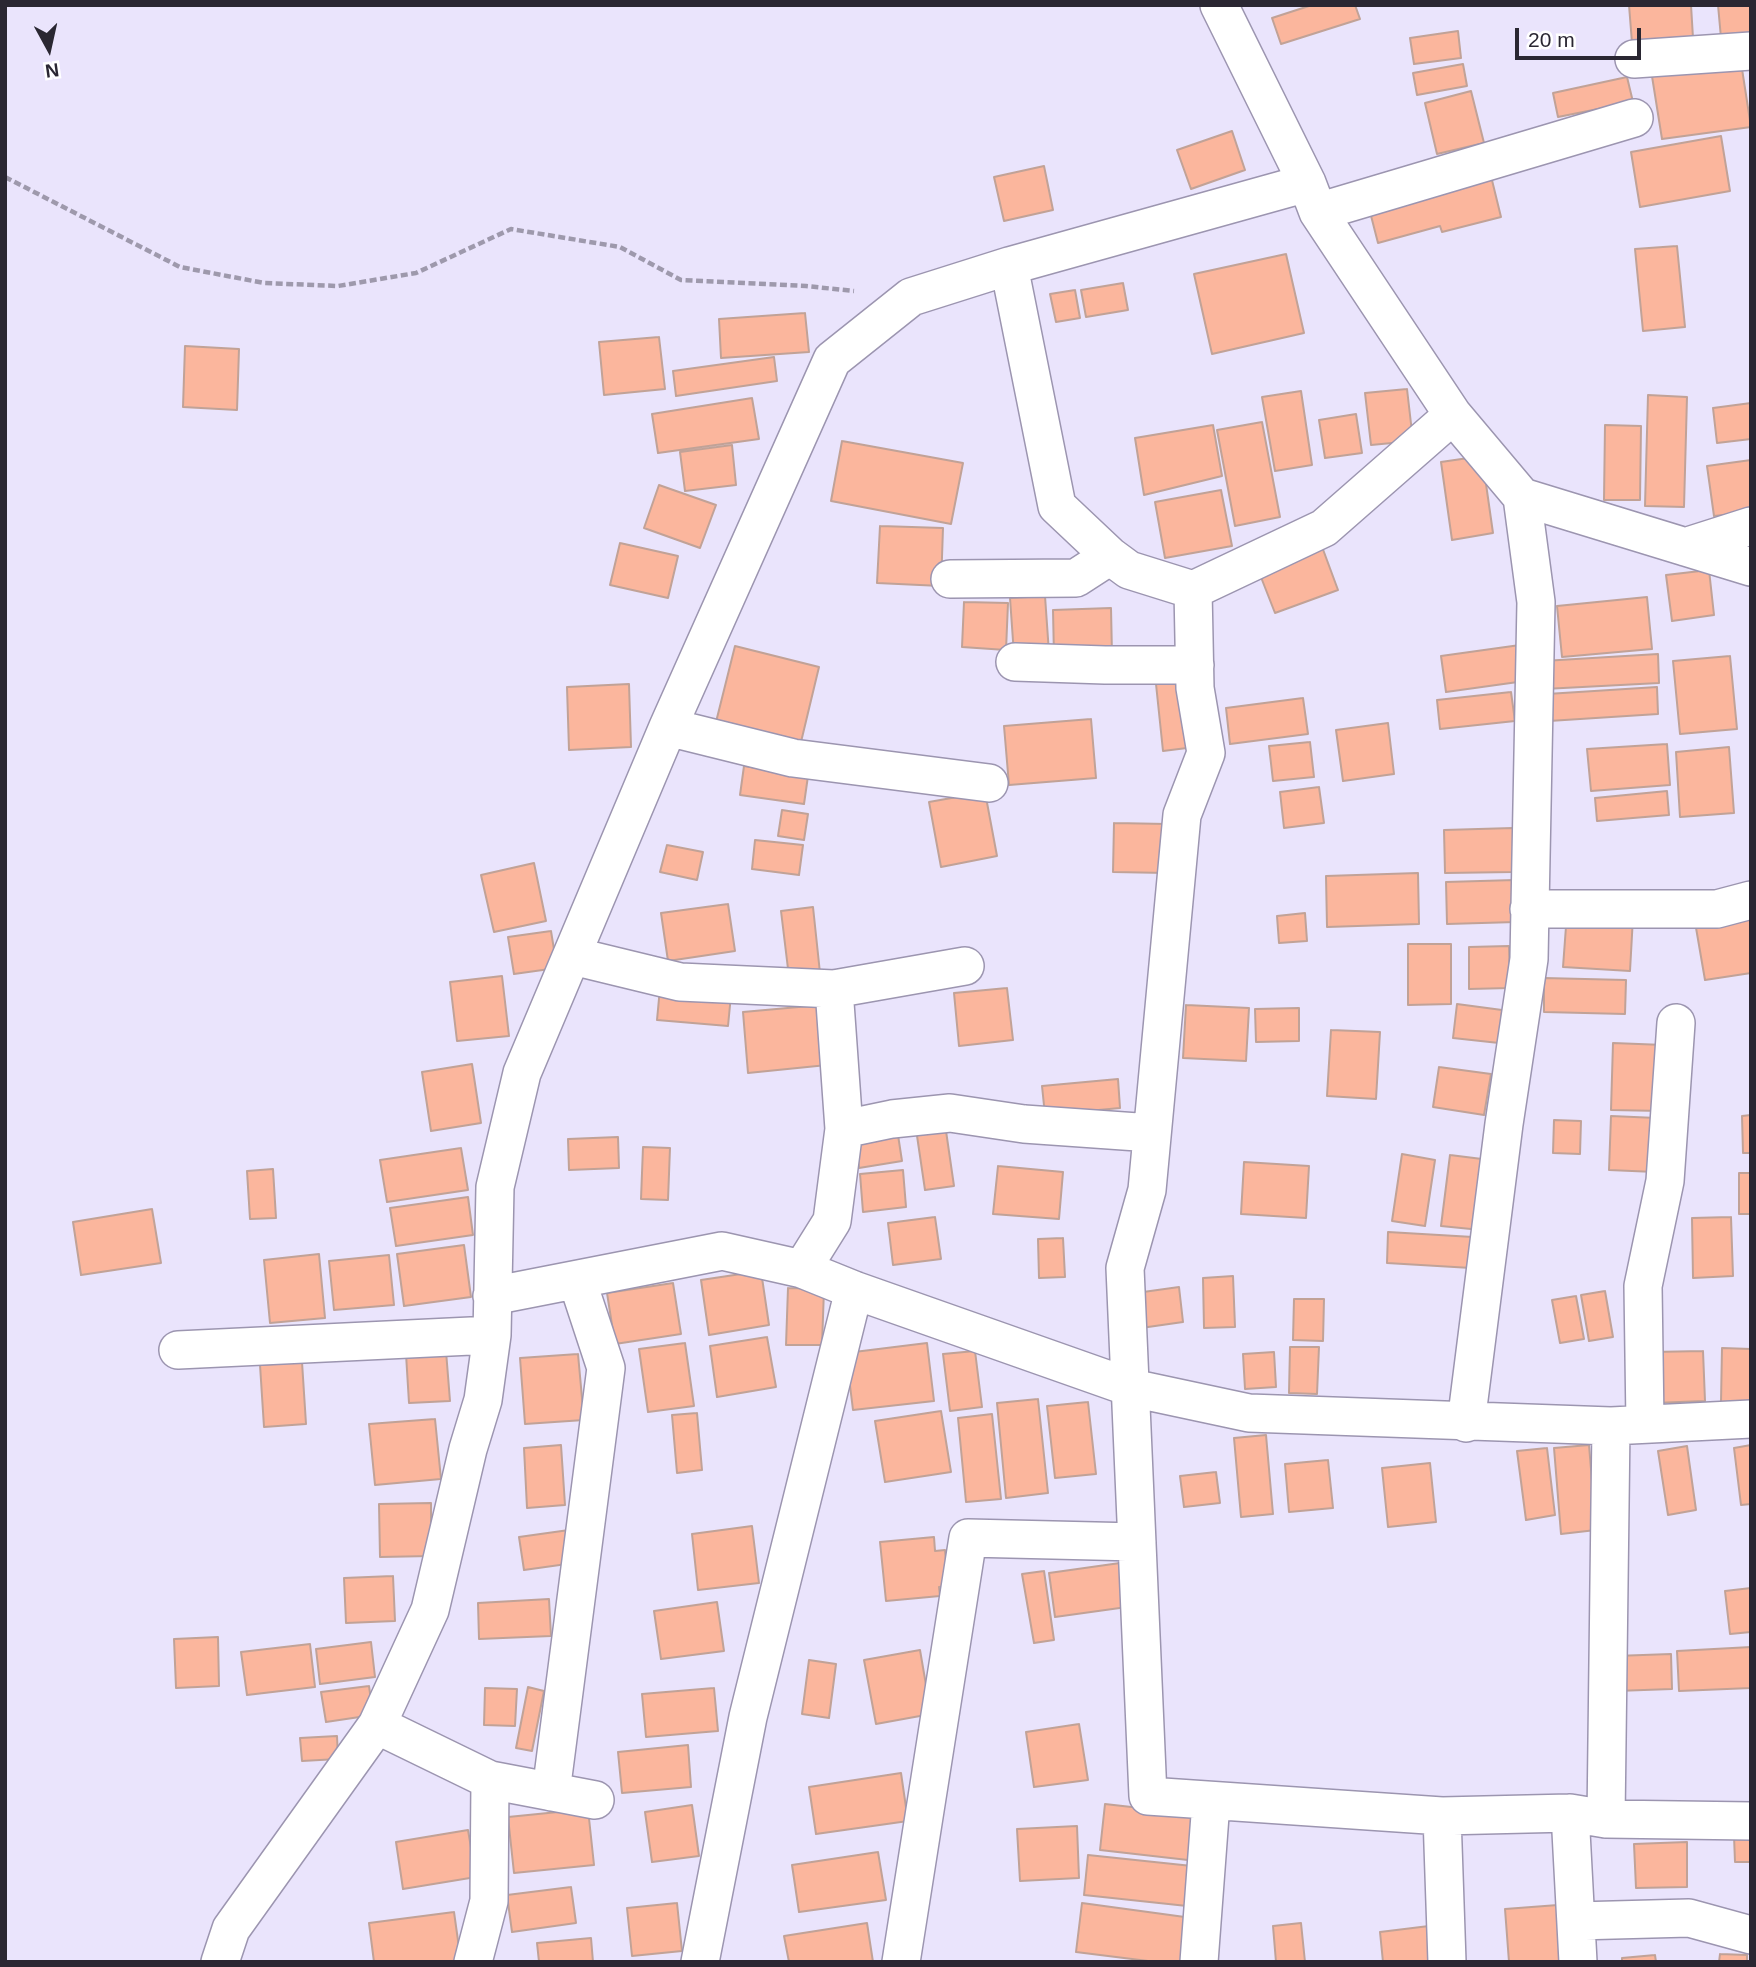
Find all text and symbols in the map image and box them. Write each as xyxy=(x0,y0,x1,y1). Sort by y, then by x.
north arrow xyxy=(14,14,84,84)
scale bar xyxy=(1518,14,1644,58)
text: 20 m xyxy=(1528,28,1575,51)
text: N xyxy=(44,59,60,82)

